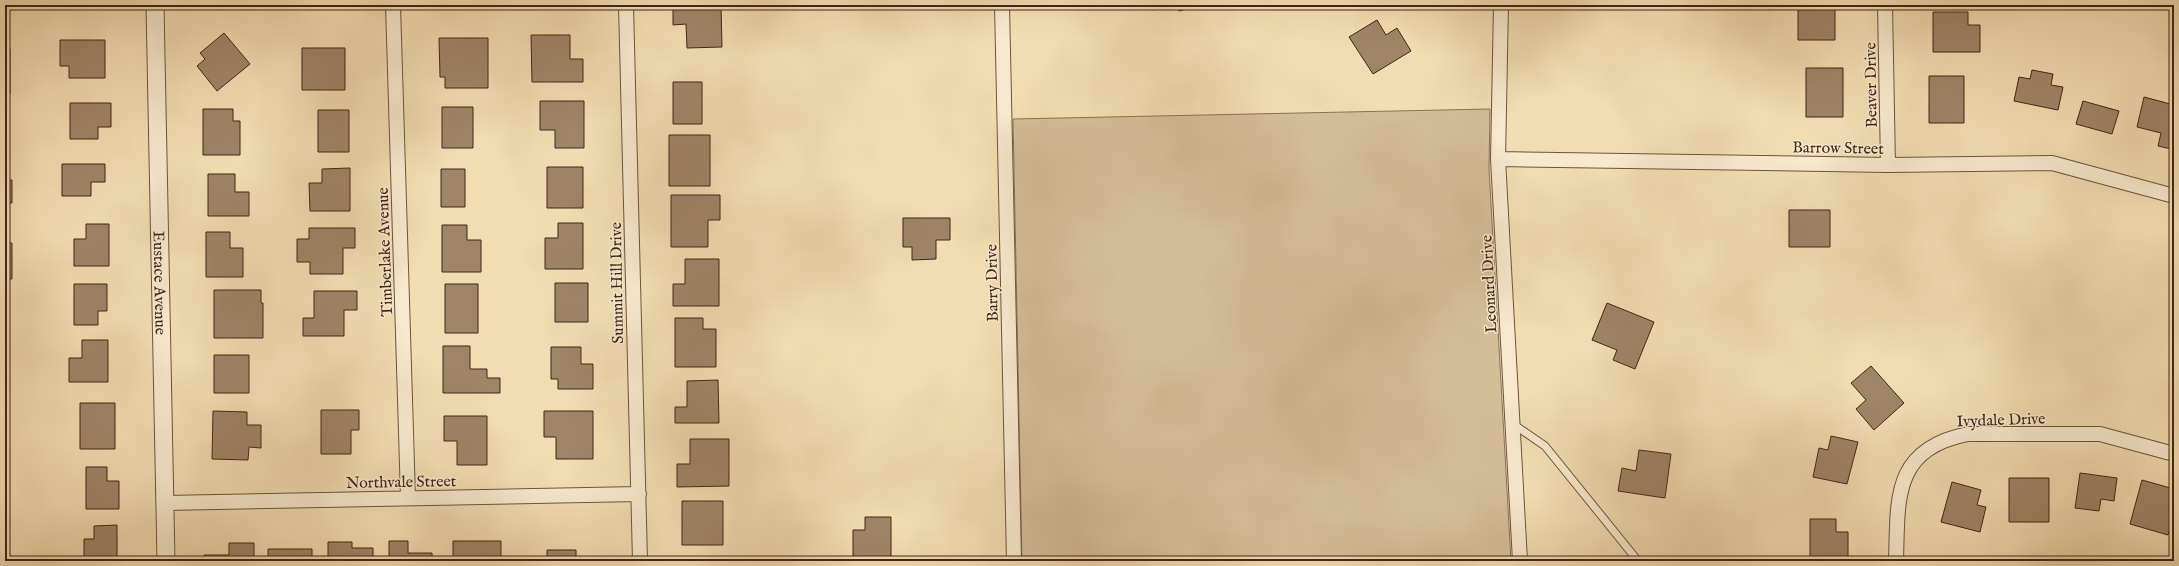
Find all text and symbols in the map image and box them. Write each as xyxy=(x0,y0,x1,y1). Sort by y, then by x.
street label: Beaver Drive xyxy=(1861,42,1883,128)
street label: Barrow Street xyxy=(1792,138,1884,160)
street label: Timberlake Avenue xyxy=(374,187,398,317)
street label: Summit Hill Drive xyxy=(607,222,629,344)
street label: Eustace Avenue xyxy=(147,231,170,335)
street label: Leonard Drive xyxy=(1477,234,1503,333)
street label: Barry Drive xyxy=(982,244,1004,322)
street label: Ivydale Drive xyxy=(1956,409,2046,433)
street label: Northvale Street xyxy=(346,472,457,494)

